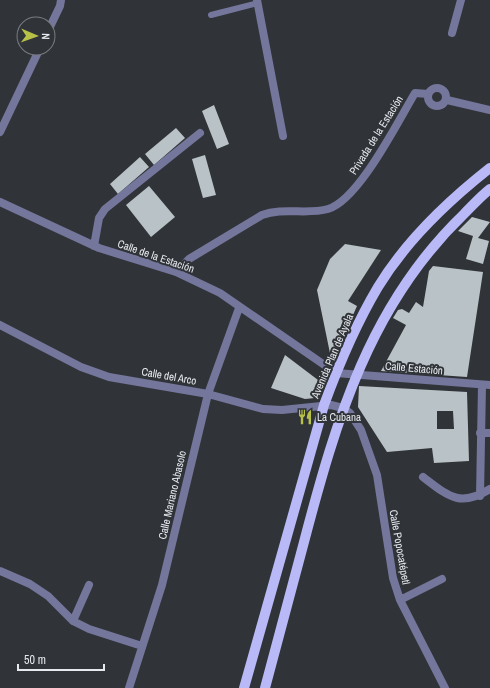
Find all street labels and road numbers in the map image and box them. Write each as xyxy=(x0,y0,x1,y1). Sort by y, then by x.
street label: Privada de la Estación xyxy=(346,93,406,177)
street label: Calle de la Estación xyxy=(116,236,196,276)
street label: Avenida Plan de Ayala xyxy=(307,312,356,401)
street label: Calle Estación xyxy=(384,358,444,378)
street label: Calle del Arco xyxy=(140,364,198,388)
street label: Calle Mariano Abasolo xyxy=(155,449,189,541)
street label: Calle Popocatépetl xyxy=(387,509,413,585)

